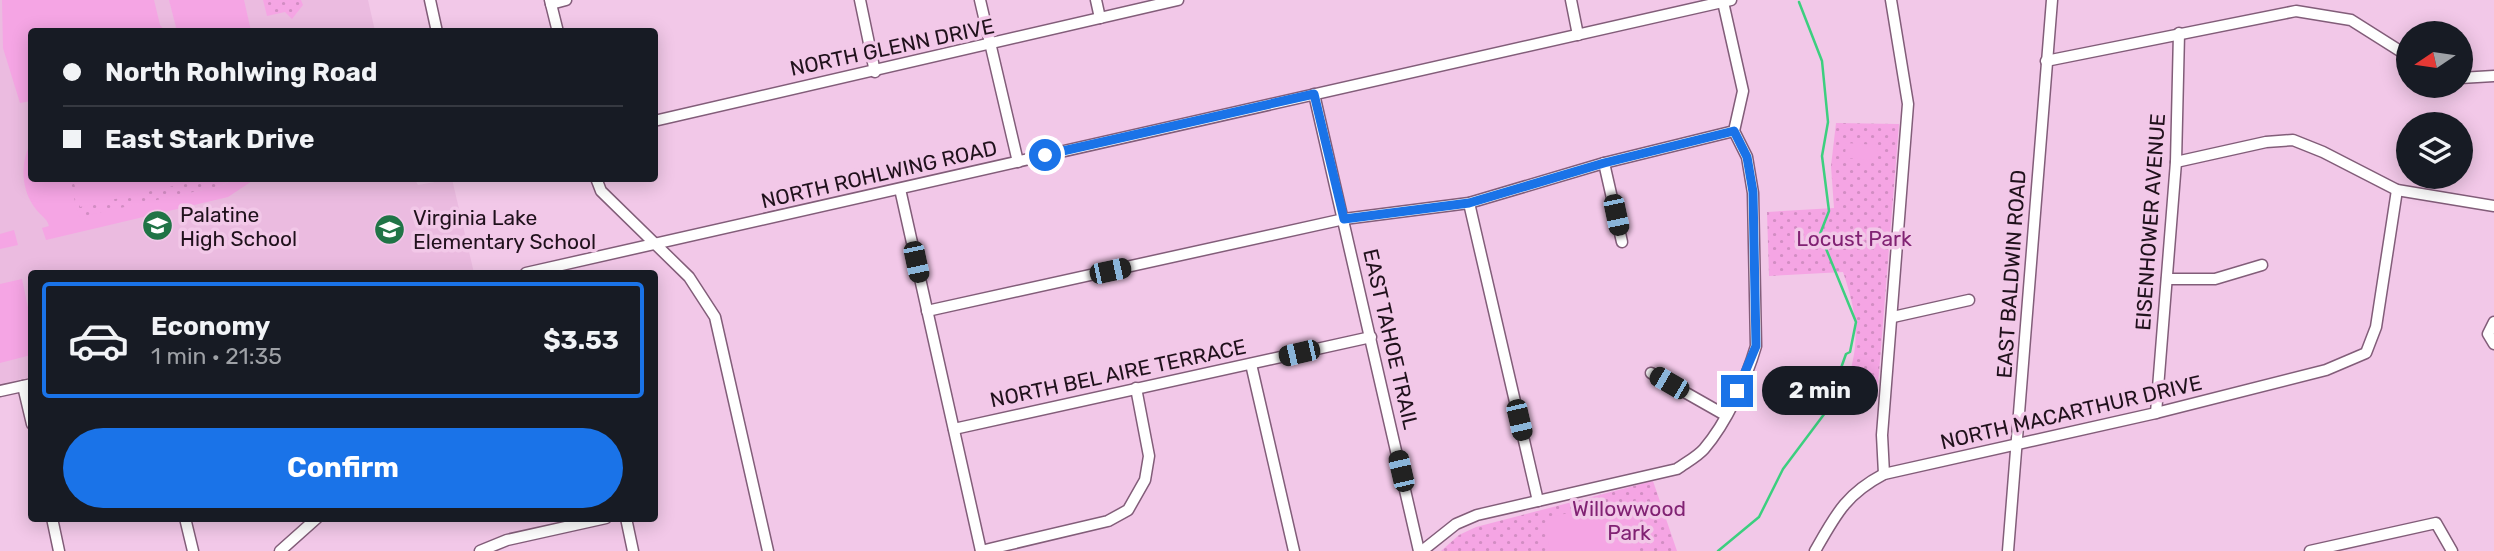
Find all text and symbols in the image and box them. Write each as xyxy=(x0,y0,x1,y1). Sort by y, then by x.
street label: NORTH GLENN DRIVE xyxy=(788,13,996,81)
north arrow xyxy=(2396,21,2473,98)
map controls xyxy=(2396,21,2473,189)
text: North Rohlwing Road xyxy=(105,57,377,88)
button: layers xyxy=(2396,112,2473,189)
street label: EISENHOWER AVENUE xyxy=(2130,113,2170,331)
text: East Stark Drive xyxy=(105,124,314,155)
street label: NORTH ROHLWING ROAD xyxy=(759,135,999,213)
route start xyxy=(1029,139,1061,171)
street label: EAST BALDWIN ROAD xyxy=(1991,169,2031,379)
car xyxy=(1602,192,1631,238)
place label: Palatine High School xyxy=(180,202,297,251)
place label: Virginia Lake Elementary School xyxy=(413,205,596,254)
school or university icon: Palatine High School xyxy=(140,209,174,243)
school or university icon: Virginia Lake Elementary School xyxy=(373,212,407,246)
park label: Locust Park xyxy=(1796,226,1912,251)
car xyxy=(902,239,931,285)
street label: EAST TAHOE TRAIL xyxy=(1358,246,1424,432)
car xyxy=(1088,256,1133,286)
icon: car xyxy=(67,309,130,372)
text: Economy xyxy=(151,311,270,342)
text: $3.53 xyxy=(543,325,619,356)
street label: NORTH BEL AIRE TERRACE xyxy=(988,334,1248,412)
car xyxy=(1277,338,1322,368)
text: 1 min · 21:35 xyxy=(151,342,282,370)
car xyxy=(1646,363,1693,403)
callout: 2 min xyxy=(1762,366,1877,416)
street label: NORTH MACARTHUR DRIVE xyxy=(1938,370,2204,454)
route end xyxy=(1721,375,1753,407)
text: 2 min xyxy=(1789,376,1851,404)
car xyxy=(1505,397,1534,443)
button: Confirm xyxy=(63,428,623,508)
car xyxy=(1387,448,1416,494)
park label: Willowwood Park xyxy=(1572,496,1686,545)

